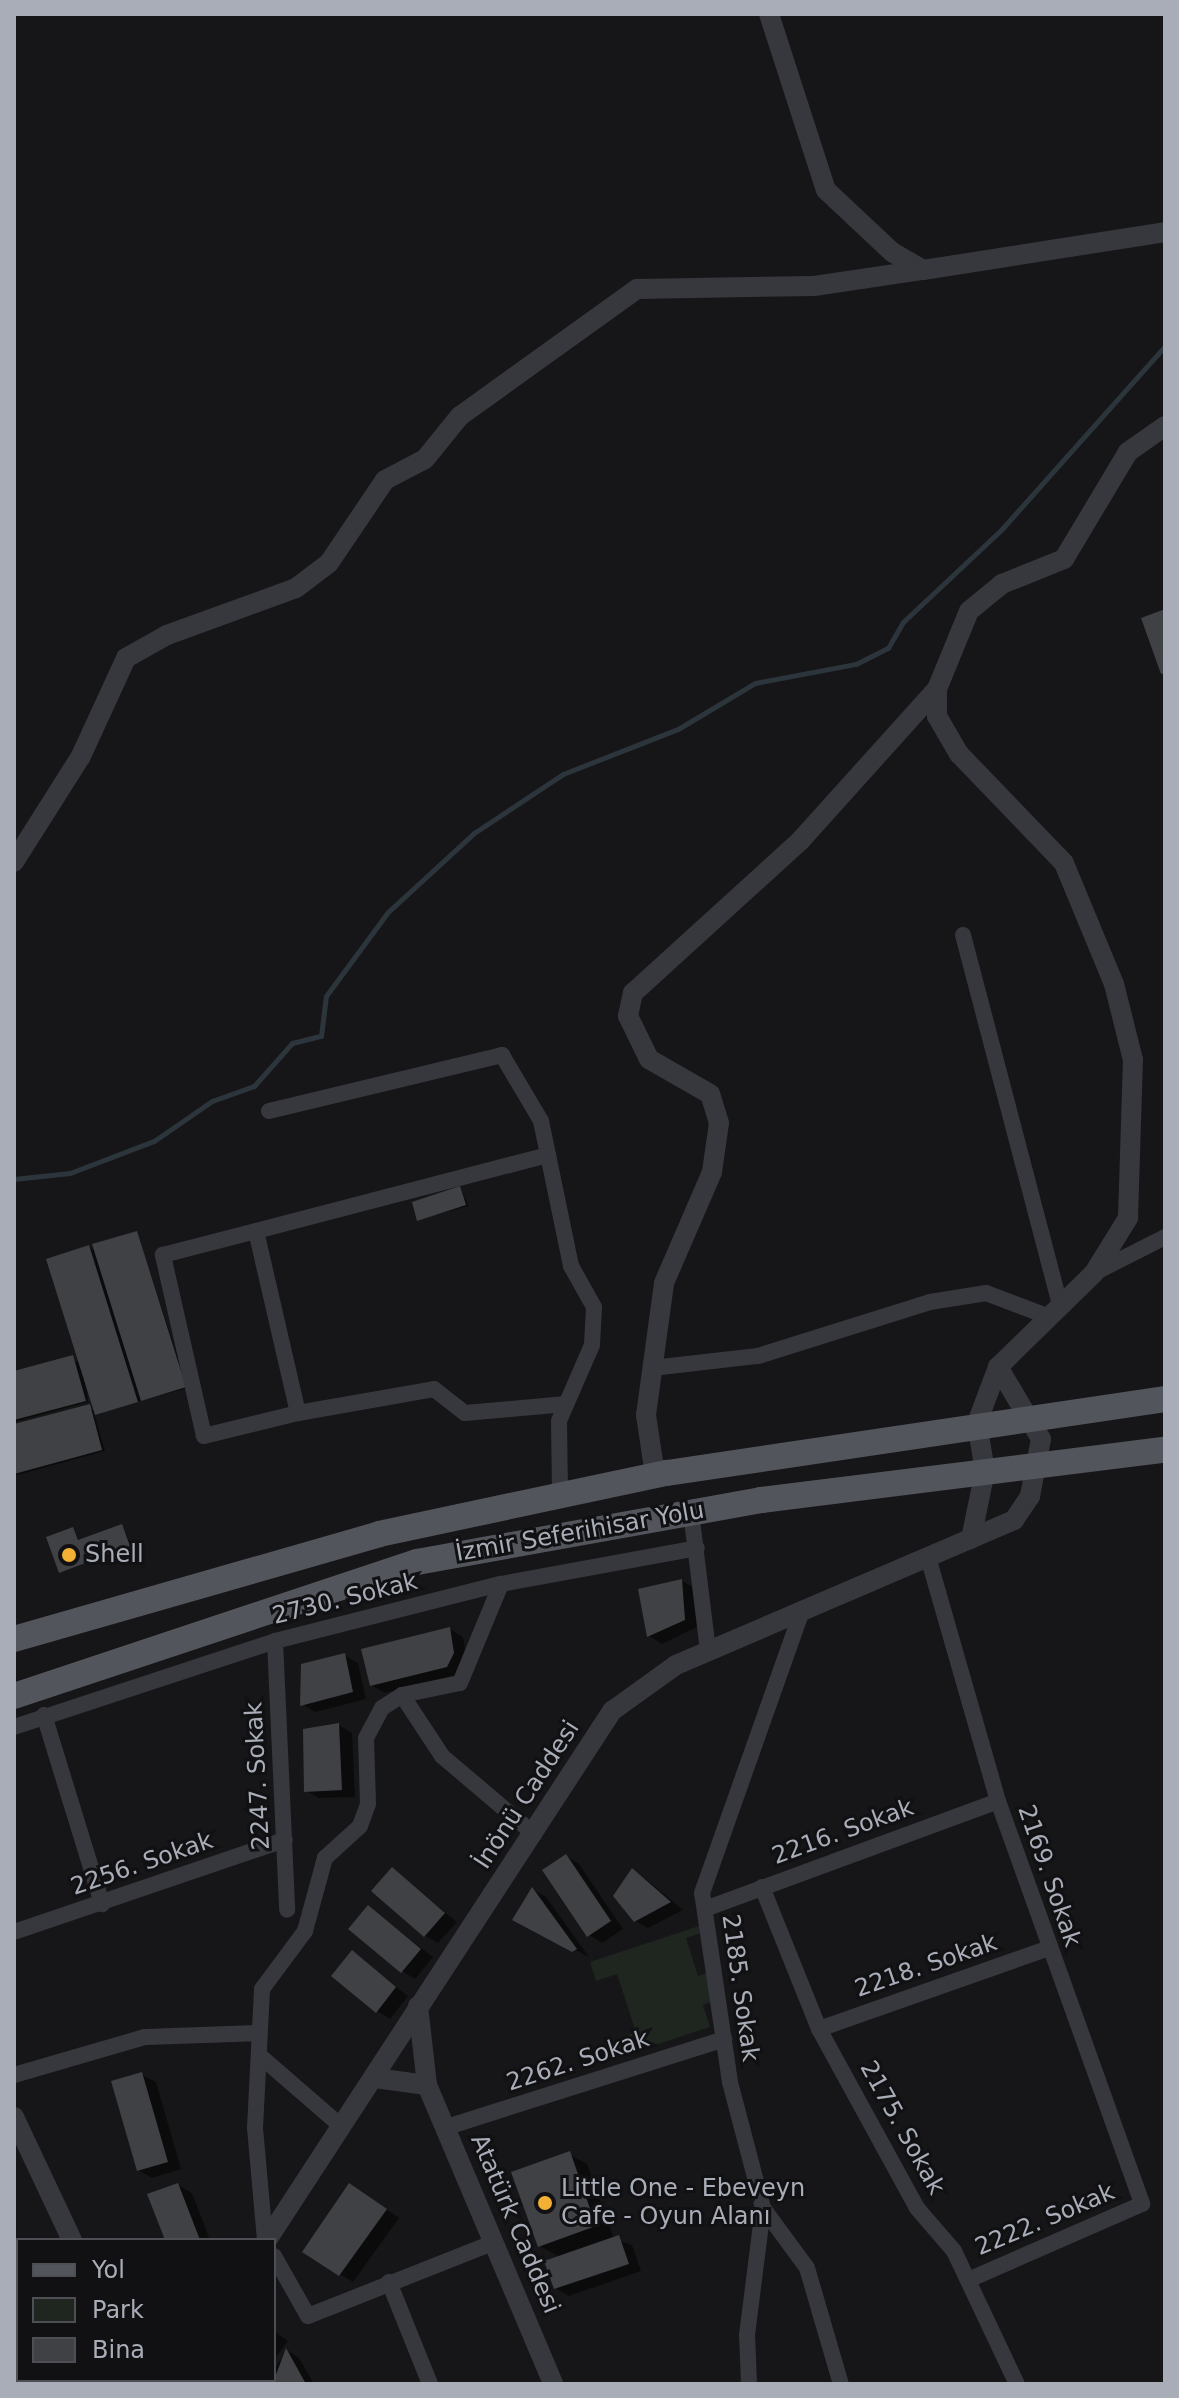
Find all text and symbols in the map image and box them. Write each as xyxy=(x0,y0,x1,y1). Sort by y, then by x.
street label: İzmir Seferihisar Yolu xyxy=(454,1496,706,1568)
place label: Shell xyxy=(85,1541,144,1569)
marker: Shell xyxy=(60,1546,78,1564)
street label: 2730. Sokak xyxy=(270,1567,420,1631)
street label: 2247. Sokak xyxy=(240,1701,276,1851)
street label: İnönü Caddesi xyxy=(468,1715,586,1875)
street label: 2216. Sokak xyxy=(768,1793,918,1871)
street label: 2169. Sokak xyxy=(1011,1801,1087,1951)
street label: 2256. Sokak xyxy=(67,1826,217,1902)
street label: 2185. Sokak xyxy=(715,1913,765,2063)
street label: 2218. Sokak xyxy=(851,1928,1001,2004)
street label: 2262. Sokak xyxy=(503,2024,653,2098)
street label: 2175. Sokak xyxy=(853,2056,951,2200)
street label: Atatürk Caddesi xyxy=(464,2130,566,2318)
place label: Little One - Ebeveyn Cafe - Oyun Alanı xyxy=(561,2175,805,2231)
street label: 2222. Sokak xyxy=(971,2178,1119,2262)
marker: Little One - Ebeveyn Cafe - Oyun Alanı xyxy=(536,2194,554,2212)
legend xyxy=(16,2238,276,2382)
text: Yol xyxy=(92,2256,125,2284)
text: Park xyxy=(92,2296,144,2324)
text: Bina xyxy=(92,2336,145,2364)

